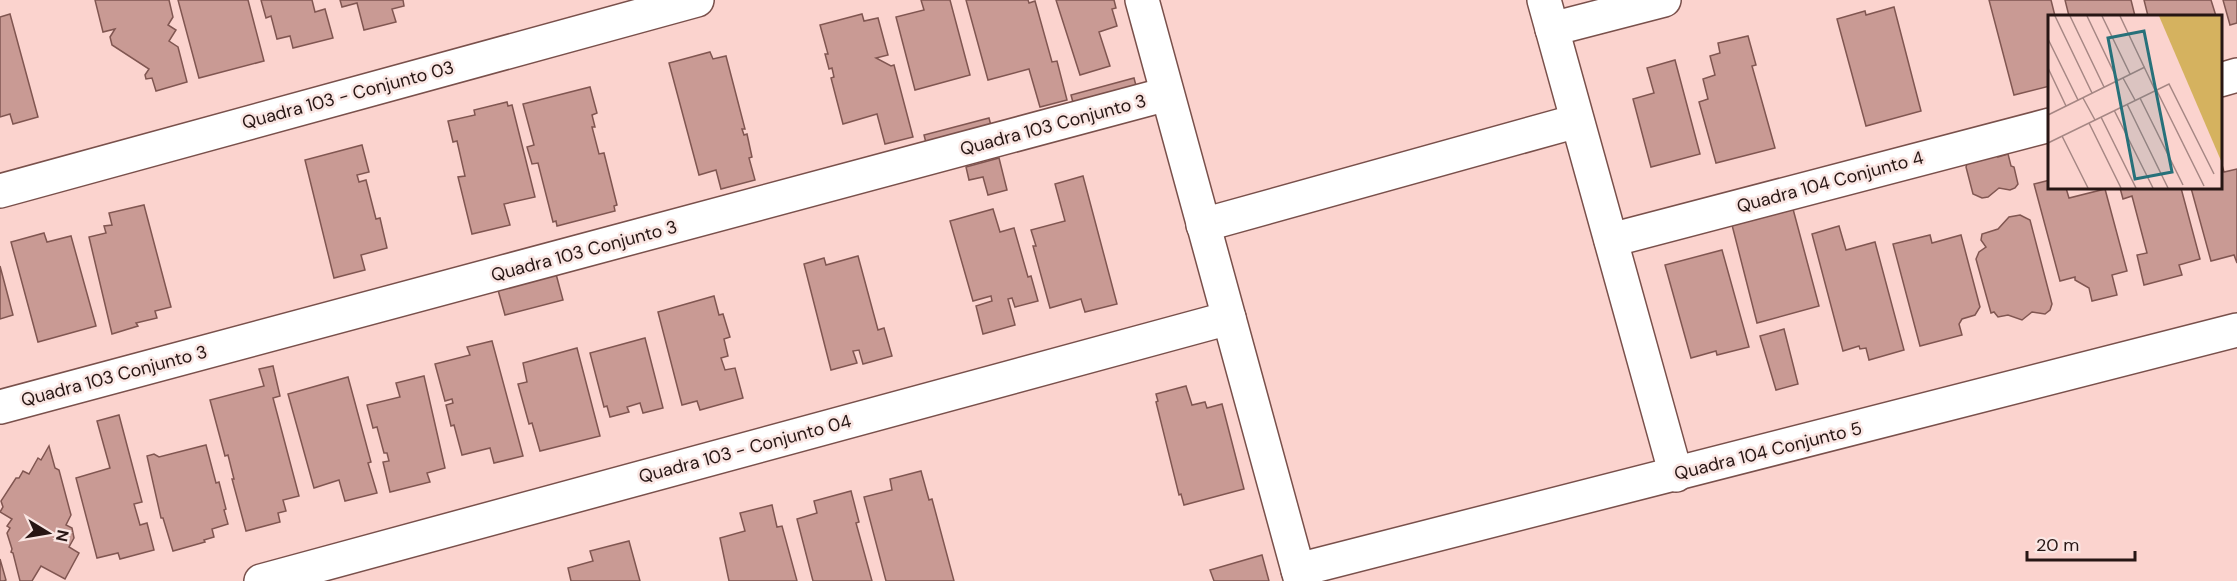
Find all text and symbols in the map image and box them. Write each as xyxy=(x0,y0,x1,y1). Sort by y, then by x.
inset map xyxy=(2048,15,2222,189)
street label: Quadra 103 - Conjunto 03 xyxy=(239,55,457,135)
street label: Quadra 103 Conjunto 3 xyxy=(957,89,1149,161)
street label: Quadra 104 Conjunto 4 xyxy=(1734,146,1926,218)
street label: Quadra 103 Conjunto 3 xyxy=(488,215,680,287)
street label: Quadra 103 Conjunto 3 xyxy=(18,340,210,412)
street label: Quadra 103 - Conjunto 04 xyxy=(636,409,854,489)
street label: Quadra 104 Conjunto 5 xyxy=(1672,416,1864,486)
north arrow xyxy=(18,503,78,563)
scale bar xyxy=(2027,524,2135,562)
text: N xyxy=(51,528,74,543)
text: 20 m xyxy=(2036,533,2079,557)

